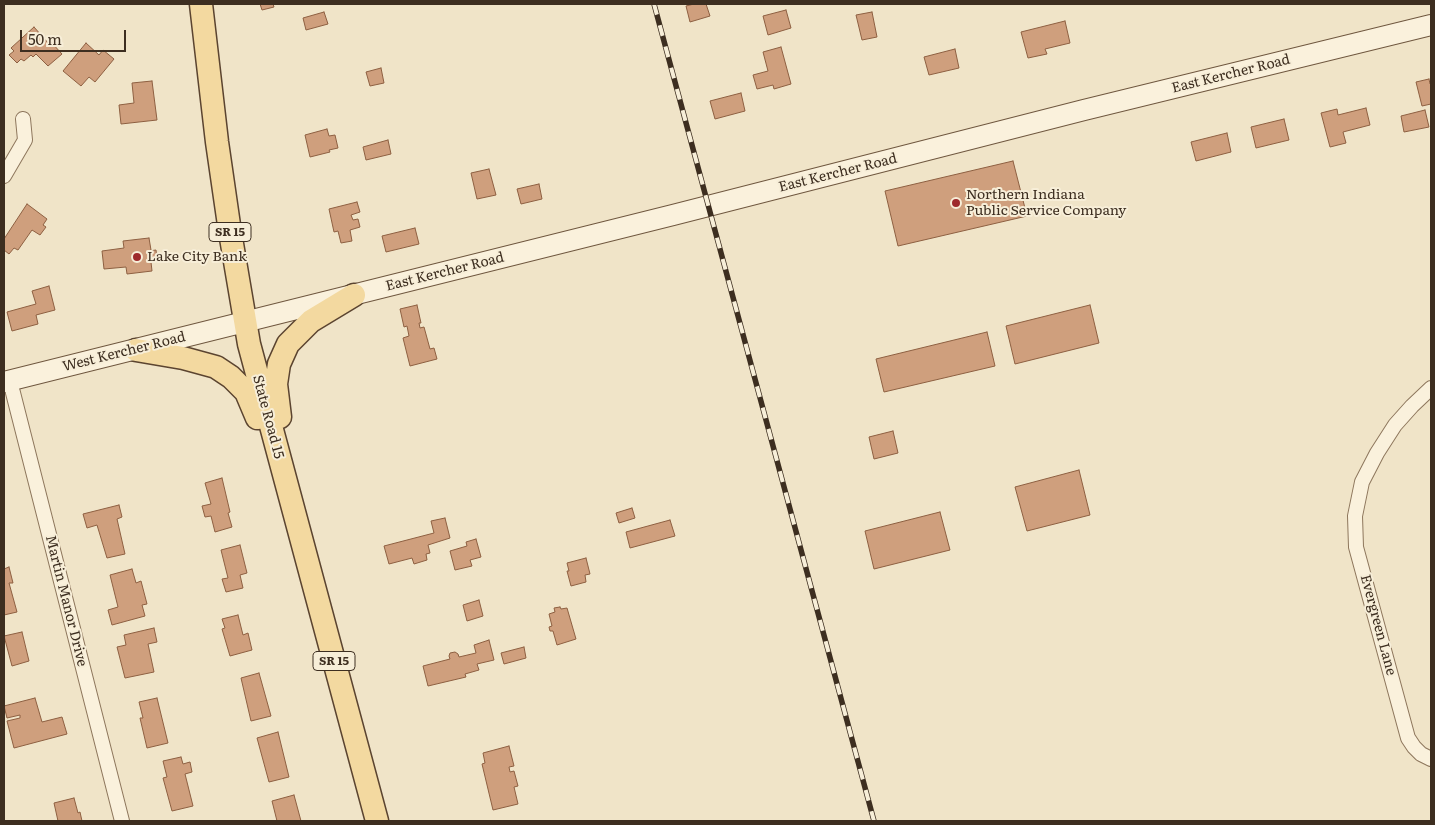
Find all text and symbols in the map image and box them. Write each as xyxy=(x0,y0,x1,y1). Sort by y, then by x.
scale bar xyxy=(22,20,129,52)
text: 50 m xyxy=(28,27,62,50)
street label: East Kercher Road xyxy=(1170,51,1292,97)
street label: East Kercher Road xyxy=(777,150,899,196)
place label: Northern Indiana Public Service Company xyxy=(966,187,1126,220)
marker: Northern Indiana Public Service Company xyxy=(950,197,962,209)
road number: SR 15 xyxy=(209,222,251,242)
place label: Lake City Bank xyxy=(147,249,247,265)
street label: East Kercher Road xyxy=(384,249,506,295)
marker: Lake City Bank xyxy=(131,251,143,263)
street label: West Kercher Road xyxy=(61,329,187,375)
street label: State Road 15 xyxy=(249,373,287,461)
street label: Martin Manor Drive xyxy=(42,534,90,668)
street label: Evergreen Lane xyxy=(1356,573,1400,677)
road number: SR 15 xyxy=(313,651,355,670)

